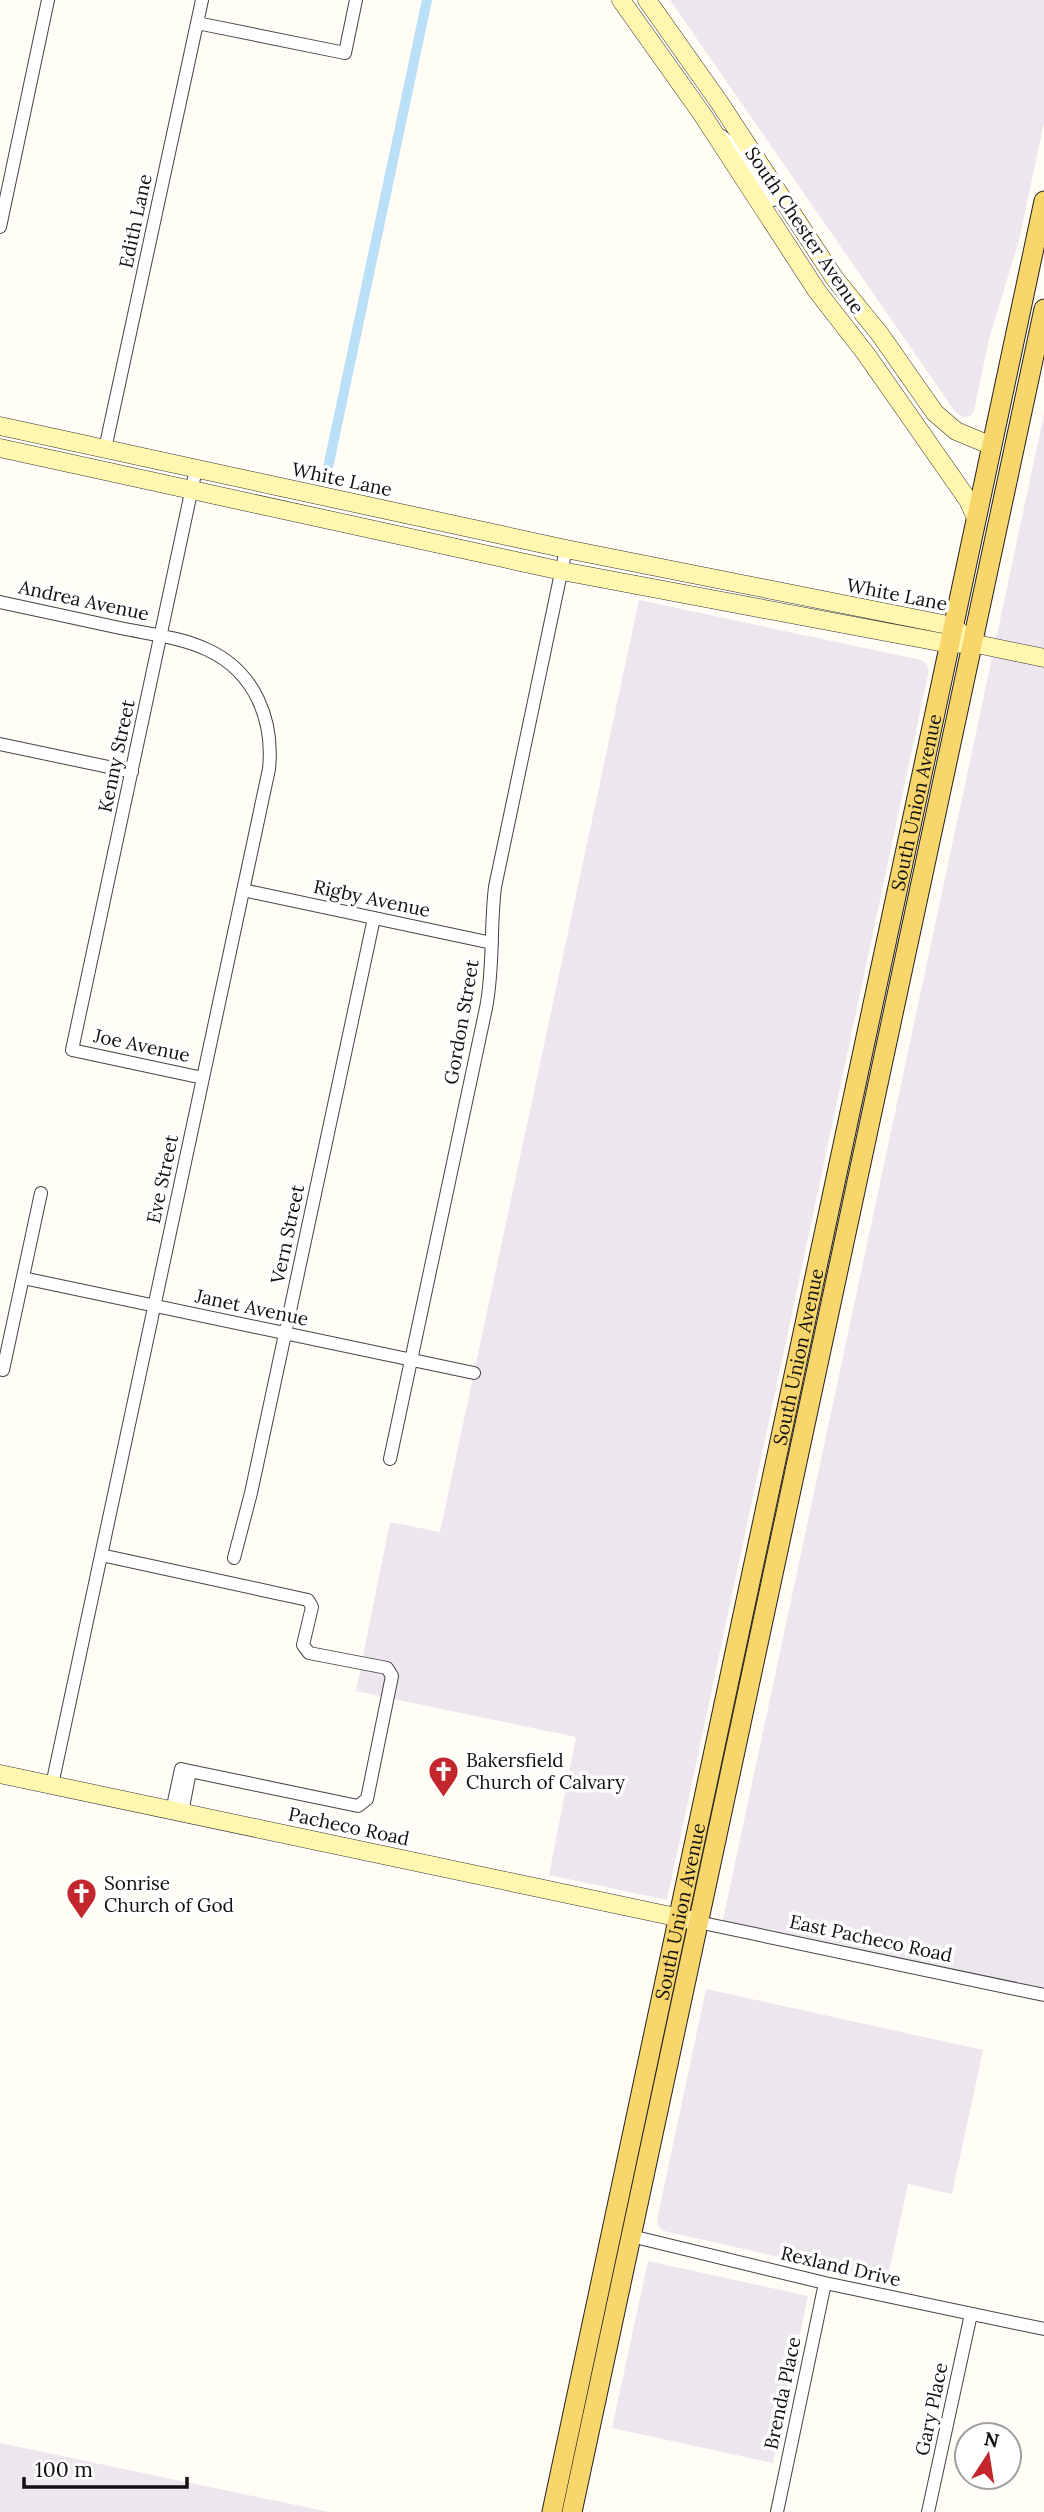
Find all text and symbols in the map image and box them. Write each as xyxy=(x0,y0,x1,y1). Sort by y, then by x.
street label: South Chester Avenue xyxy=(740,142,870,318)
street label: Edith Lane xyxy=(113,172,157,270)
street label: White Lane xyxy=(290,457,394,501)
street label: White Lane xyxy=(845,572,949,616)
street label: Andrea Avenue xyxy=(16,574,151,626)
street label: Kenny Street xyxy=(92,697,140,815)
street label: South Union Avenue xyxy=(885,712,947,893)
street label: Rigby Avenue xyxy=(311,874,433,922)
street label: Gordon Street xyxy=(438,957,484,1086)
street label: Joe Avenue xyxy=(91,1023,192,1067)
street label: Eve Street xyxy=(141,1132,183,1226)
street label: Vern Street xyxy=(265,1182,309,1287)
street label: South Union Avenue xyxy=(767,1266,828,1448)
street label: Janet Avenue xyxy=(192,1283,311,1331)
place label: Bakersfield Church of Calvary xyxy=(466,1748,625,1794)
church icon: Bakersfield Church of Calvary xyxy=(426,1754,460,1798)
street label: Pacheco Road xyxy=(286,1801,412,1851)
street label: South Union Avenue xyxy=(649,1821,710,2002)
place label: Sonrise Church of God xyxy=(104,1871,234,1917)
church icon: Sonrise Church of God xyxy=(64,1877,98,1921)
street label: East Pacheco Road xyxy=(787,1909,955,1967)
street label: Rexland Drive xyxy=(779,2241,903,2291)
street label: Brenda Place xyxy=(758,2335,806,2451)
street label: Gary Place xyxy=(909,2360,953,2458)
north arrow xyxy=(953,2421,1023,2491)
text: N xyxy=(982,2426,1002,2453)
scale bar xyxy=(24,2446,187,2490)
text: 100 m xyxy=(35,2456,93,2483)

